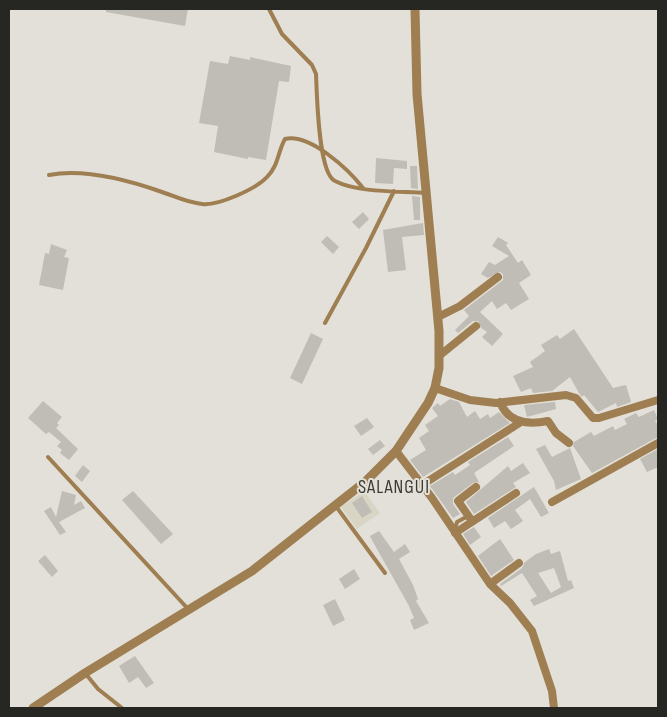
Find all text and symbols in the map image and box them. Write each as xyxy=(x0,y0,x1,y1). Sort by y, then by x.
district label: SALANGUI xyxy=(358,476,430,499)

